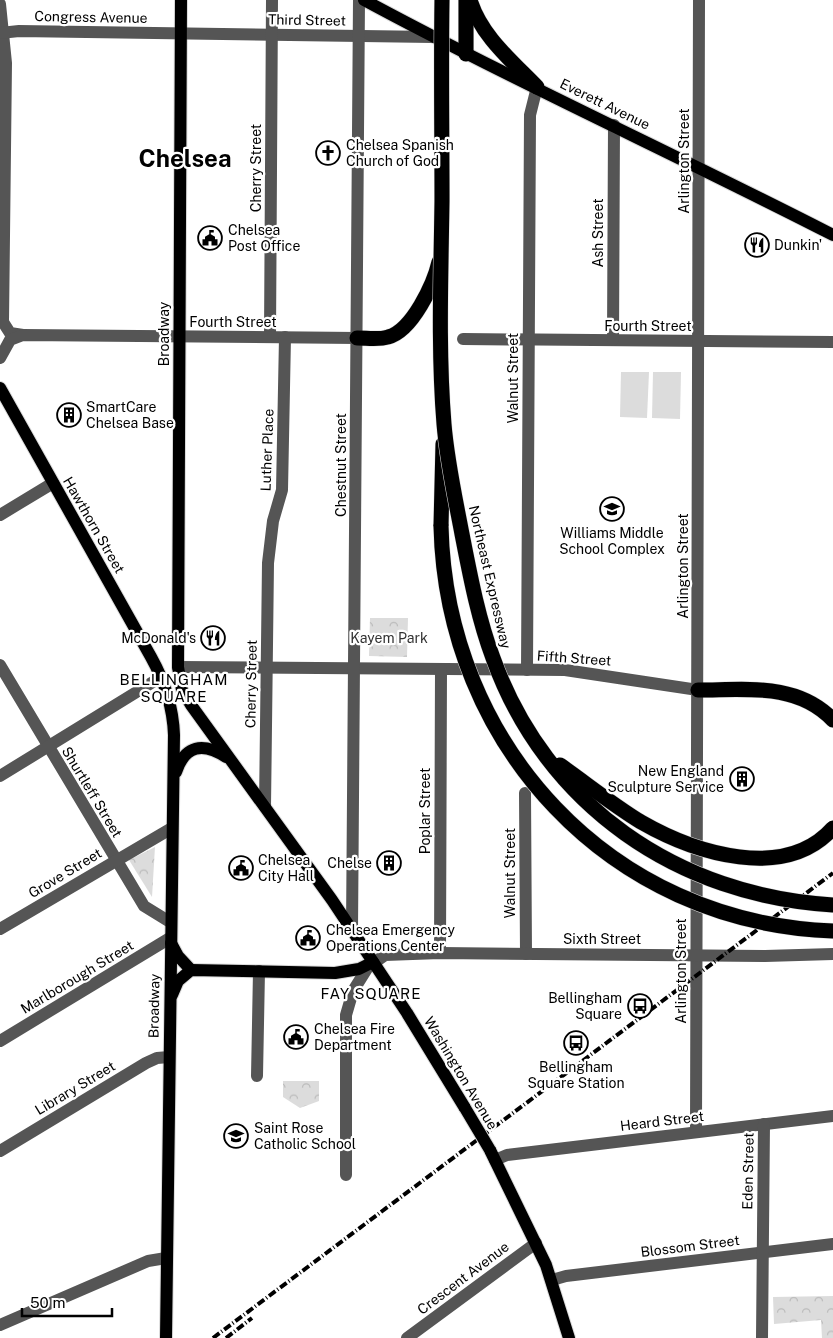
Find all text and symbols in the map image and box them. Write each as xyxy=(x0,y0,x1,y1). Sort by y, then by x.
street label: Congress Avenue xyxy=(34,8,148,26)
street label: Third Street xyxy=(268,11,346,29)
street label: Everett Avenue xyxy=(557,75,653,133)
street label: Arlington Street xyxy=(676,108,692,214)
street label: Cherry Street xyxy=(248,124,264,212)
place label: Chelsea Spanish Church of God xyxy=(346,137,454,169)
church icon: Chelsea Spanish Church of God xyxy=(315,140,341,166)
district label: Chelsea xyxy=(139,144,231,172)
street label: Ash Street xyxy=(590,198,606,268)
place label: Chelsea Post Office xyxy=(228,222,300,254)
public building icon: Chelsea Post Office xyxy=(197,225,223,251)
restaurant icon: Dunkin' xyxy=(744,232,770,258)
place label: Dunkin' xyxy=(774,237,822,253)
street label: Broadway xyxy=(156,301,172,366)
street label: Fourth Street xyxy=(189,314,277,330)
street label: Fourth Street xyxy=(604,318,692,334)
street label: Walnut Street xyxy=(505,333,521,423)
place label: SmartCare Chelsea Base xyxy=(86,399,174,431)
building icon: SmartCare Chelsea Base xyxy=(56,402,82,428)
street label: Luther Place xyxy=(258,408,276,492)
street label: Chestnut Street xyxy=(333,413,349,517)
street label: Hawthorn Street xyxy=(60,474,128,576)
school or university icon: Williams Middle School Complex xyxy=(599,496,625,522)
street label: Northeast Expressway xyxy=(466,504,514,651)
street label: Arlington Street xyxy=(675,513,691,619)
place label: Williams Middle School Complex xyxy=(559,525,665,557)
restaurant icon: McDonald's xyxy=(200,625,226,651)
place label: McDonald's xyxy=(121,630,196,646)
park label: Kayem Park xyxy=(350,630,428,646)
street label: Cherry Street xyxy=(242,640,260,728)
street label: Fifth Street xyxy=(536,647,612,669)
district label: BELLINGHAM SQUARE xyxy=(120,671,228,705)
street label: Shurtleff Street xyxy=(59,744,125,840)
place label: New England Sculpture Service xyxy=(607,763,724,795)
building icon: New England Sculpture Service xyxy=(729,766,755,792)
street label: Poplar Street xyxy=(417,768,433,854)
street label: Walnut Street xyxy=(502,828,518,918)
street label: Grove Street xyxy=(26,845,104,901)
building icon: Chelse xyxy=(376,850,402,876)
place label: Chelsea City Hall xyxy=(258,852,314,884)
public building icon: Chelsea City Hall xyxy=(228,855,254,881)
place label: Chelse xyxy=(327,855,372,871)
street label: Arlington Street xyxy=(673,918,689,1024)
place label: Chelsea Emergency Operations Center xyxy=(326,922,456,954)
public building icon: Chelsea Emergency Operations Center xyxy=(295,925,321,951)
street label: Sixth Street xyxy=(563,931,641,947)
street label: Marlborough Street xyxy=(18,937,136,1017)
street label: Broadway xyxy=(145,973,163,1038)
district label: FAY SQUARE xyxy=(321,985,421,1002)
place label: Bellingham Square xyxy=(548,990,622,1022)
bus stop icon: Bellingham Square xyxy=(627,993,653,1019)
street label: Washington Avenue xyxy=(421,1014,501,1132)
place label: Chelsea Fire Department xyxy=(314,1021,395,1053)
public building icon: Chelsea Fire Department xyxy=(283,1024,309,1050)
bus stop icon: Bellingham Square Station xyxy=(563,1030,589,1056)
street label: Library Street xyxy=(32,1058,118,1118)
place label: Bellingham Square Station xyxy=(527,1059,625,1091)
street label: Heard Street xyxy=(619,1108,705,1134)
place label: Saint Rose Catholic School xyxy=(254,1120,356,1152)
school or university icon: Saint Rose Catholic School xyxy=(223,1123,249,1149)
street label: Eden Street xyxy=(739,1132,757,1210)
street label: Blossom Street xyxy=(640,1232,740,1260)
street label: Crescent Avenue xyxy=(414,1238,512,1318)
scale bar xyxy=(22,1286,112,1318)
text: 50 m xyxy=(30,1294,65,1311)

